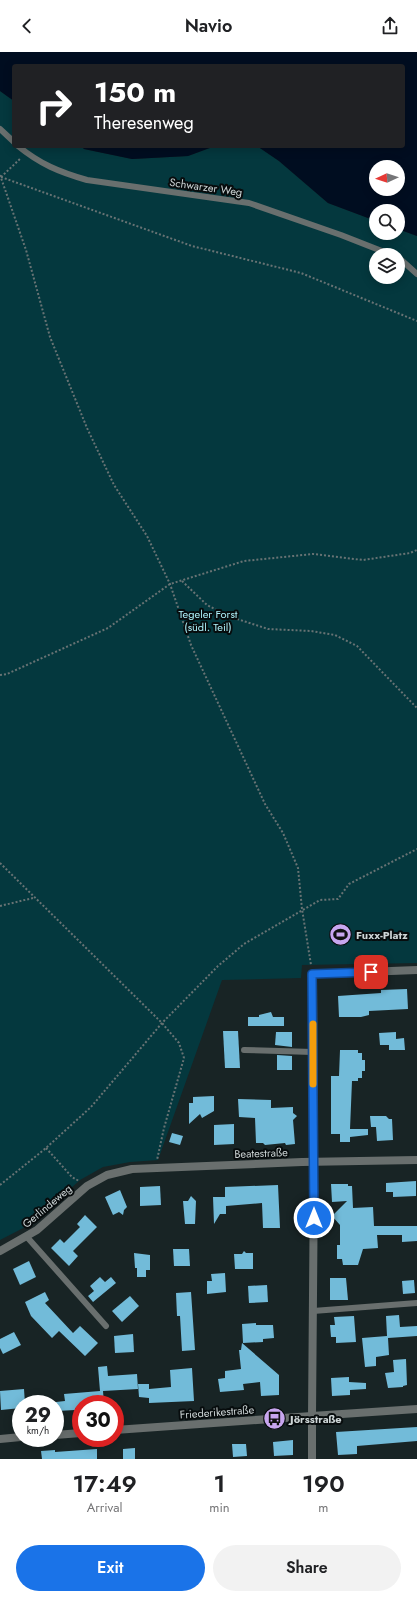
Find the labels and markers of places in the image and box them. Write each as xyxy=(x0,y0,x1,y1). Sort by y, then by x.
sports icon: Fuxx-Platz xyxy=(328,922,354,948)
place label: Fuxx-Platz xyxy=(356,927,408,943)
pin xyxy=(354,955,388,989)
bus stop icon: Jörsstraße xyxy=(262,1406,288,1432)
place label: Jörsstraße xyxy=(288,1411,342,1427)

